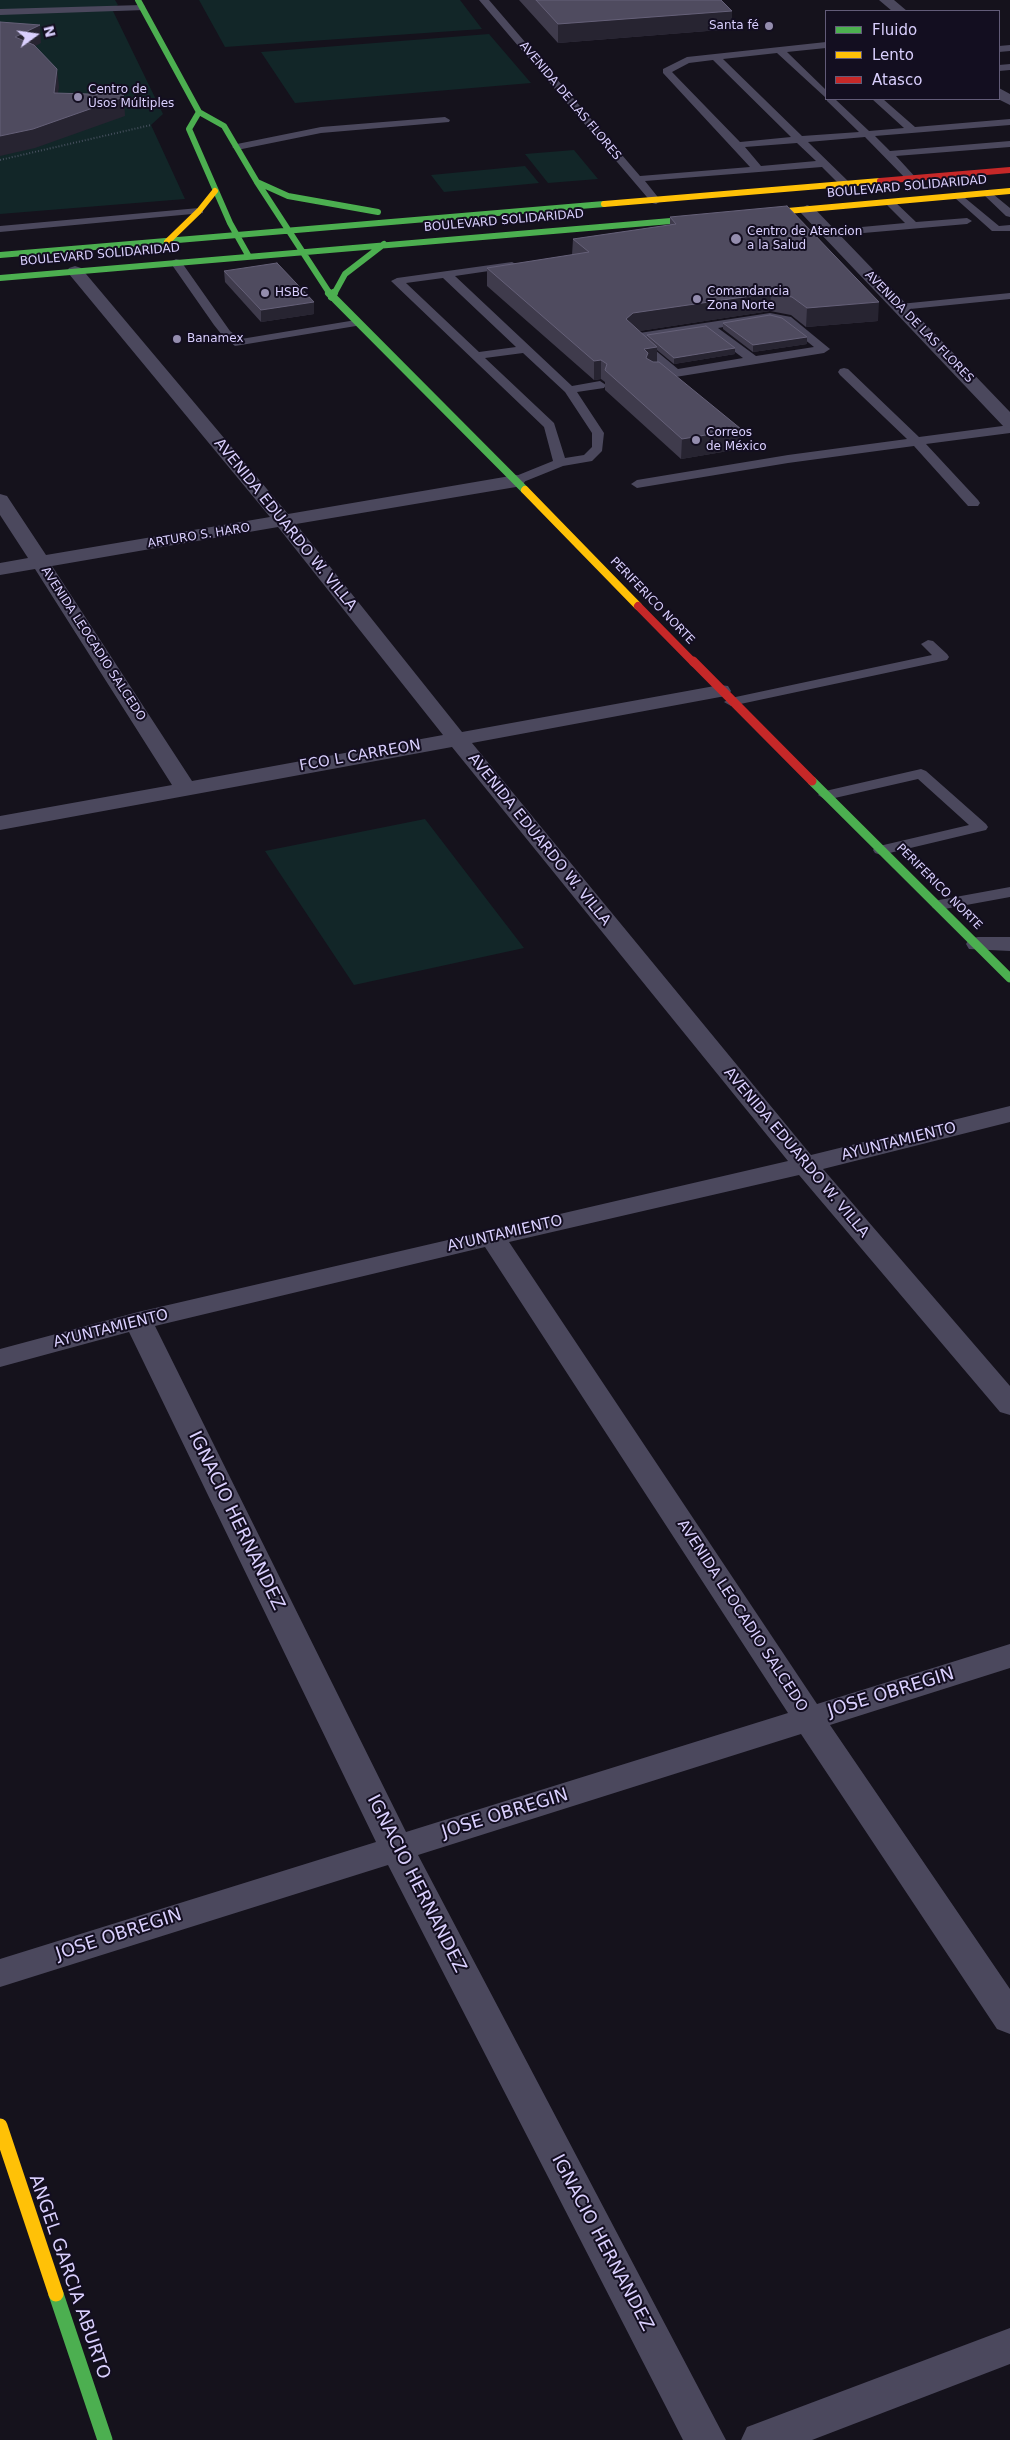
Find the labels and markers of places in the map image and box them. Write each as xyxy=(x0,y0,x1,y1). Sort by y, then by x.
place label: Santa fé xyxy=(709,19,759,33)
marker: Santa fé xyxy=(763,20,775,32)
place label: Centro de Usos Múltiples xyxy=(88,83,174,111)
marker: Centro de Usos Múltiples xyxy=(72,91,84,103)
place label: Centro de Atencion a la Salud xyxy=(747,225,862,253)
marker: Centro de Atencion a la Salud xyxy=(729,232,743,246)
place label: Comandancia Zona Norte xyxy=(707,285,789,313)
place label: HSBC xyxy=(275,286,308,300)
marker: HSBC xyxy=(259,287,271,299)
marker: Comandancia Zona Norte xyxy=(691,293,703,305)
place label: Banamex xyxy=(187,332,244,346)
marker: Banamex xyxy=(171,333,183,345)
place label: Correos de México xyxy=(706,426,767,454)
marker: Correos de México xyxy=(690,434,702,446)

